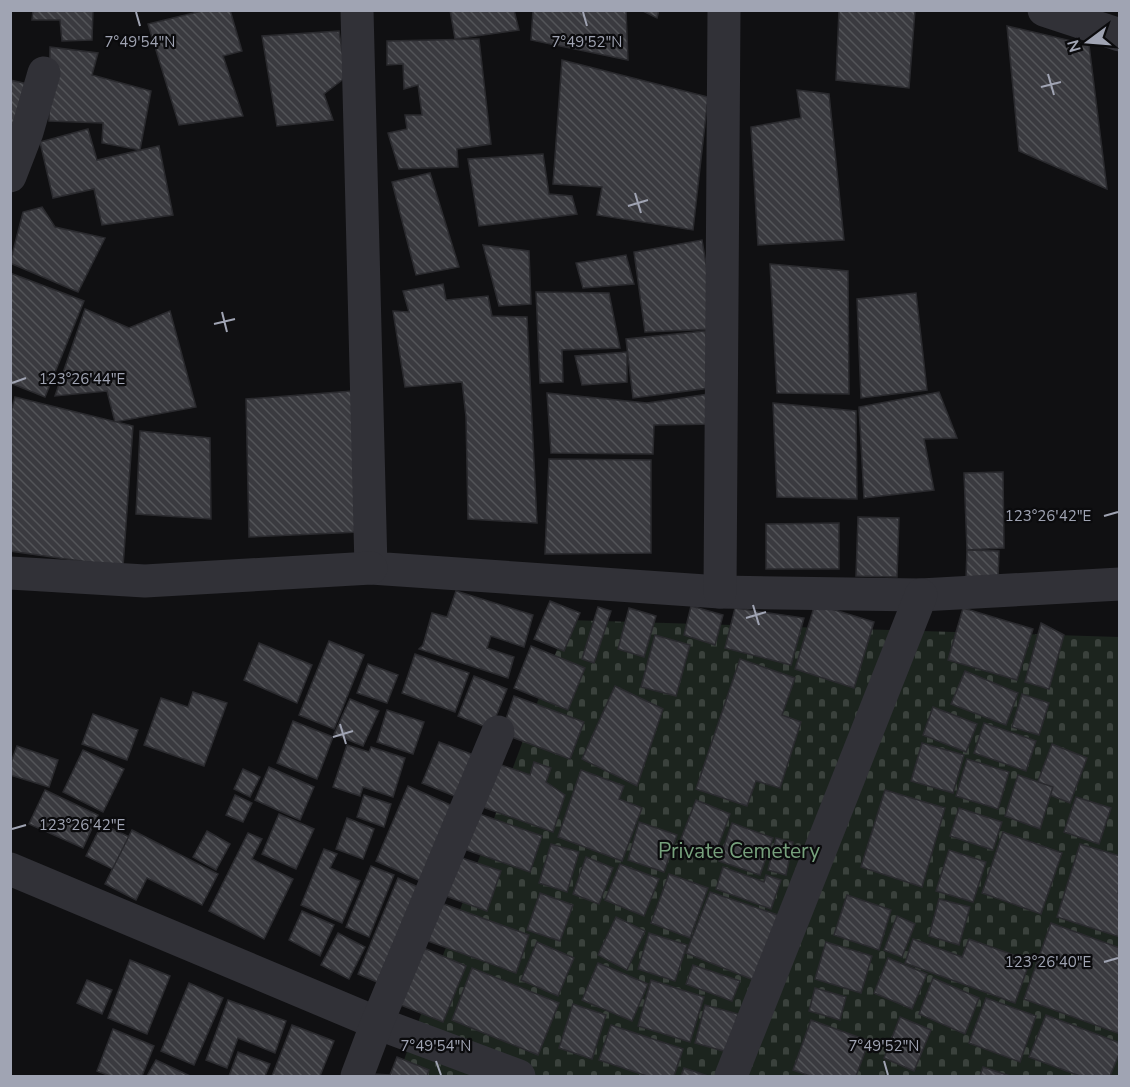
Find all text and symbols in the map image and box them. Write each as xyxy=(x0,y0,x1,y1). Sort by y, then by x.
north arrow xyxy=(1058,12,1118,72)
text: 7°49'54"N xyxy=(105,32,175,52)
text: 7°49'52"N xyxy=(552,32,622,52)
text: N xyxy=(1062,37,1087,55)
text: 123°26'44"E xyxy=(39,369,125,389)
text: 123°26'42"E xyxy=(1005,506,1091,526)
text: 123°26'42"E xyxy=(39,815,125,835)
park label: Private Cemetery xyxy=(658,837,820,865)
text: 123°26'40"E xyxy=(1005,952,1091,972)
text: 7°49'54"N xyxy=(401,1036,471,1056)
text: 7°49'52"N xyxy=(849,1036,919,1056)

